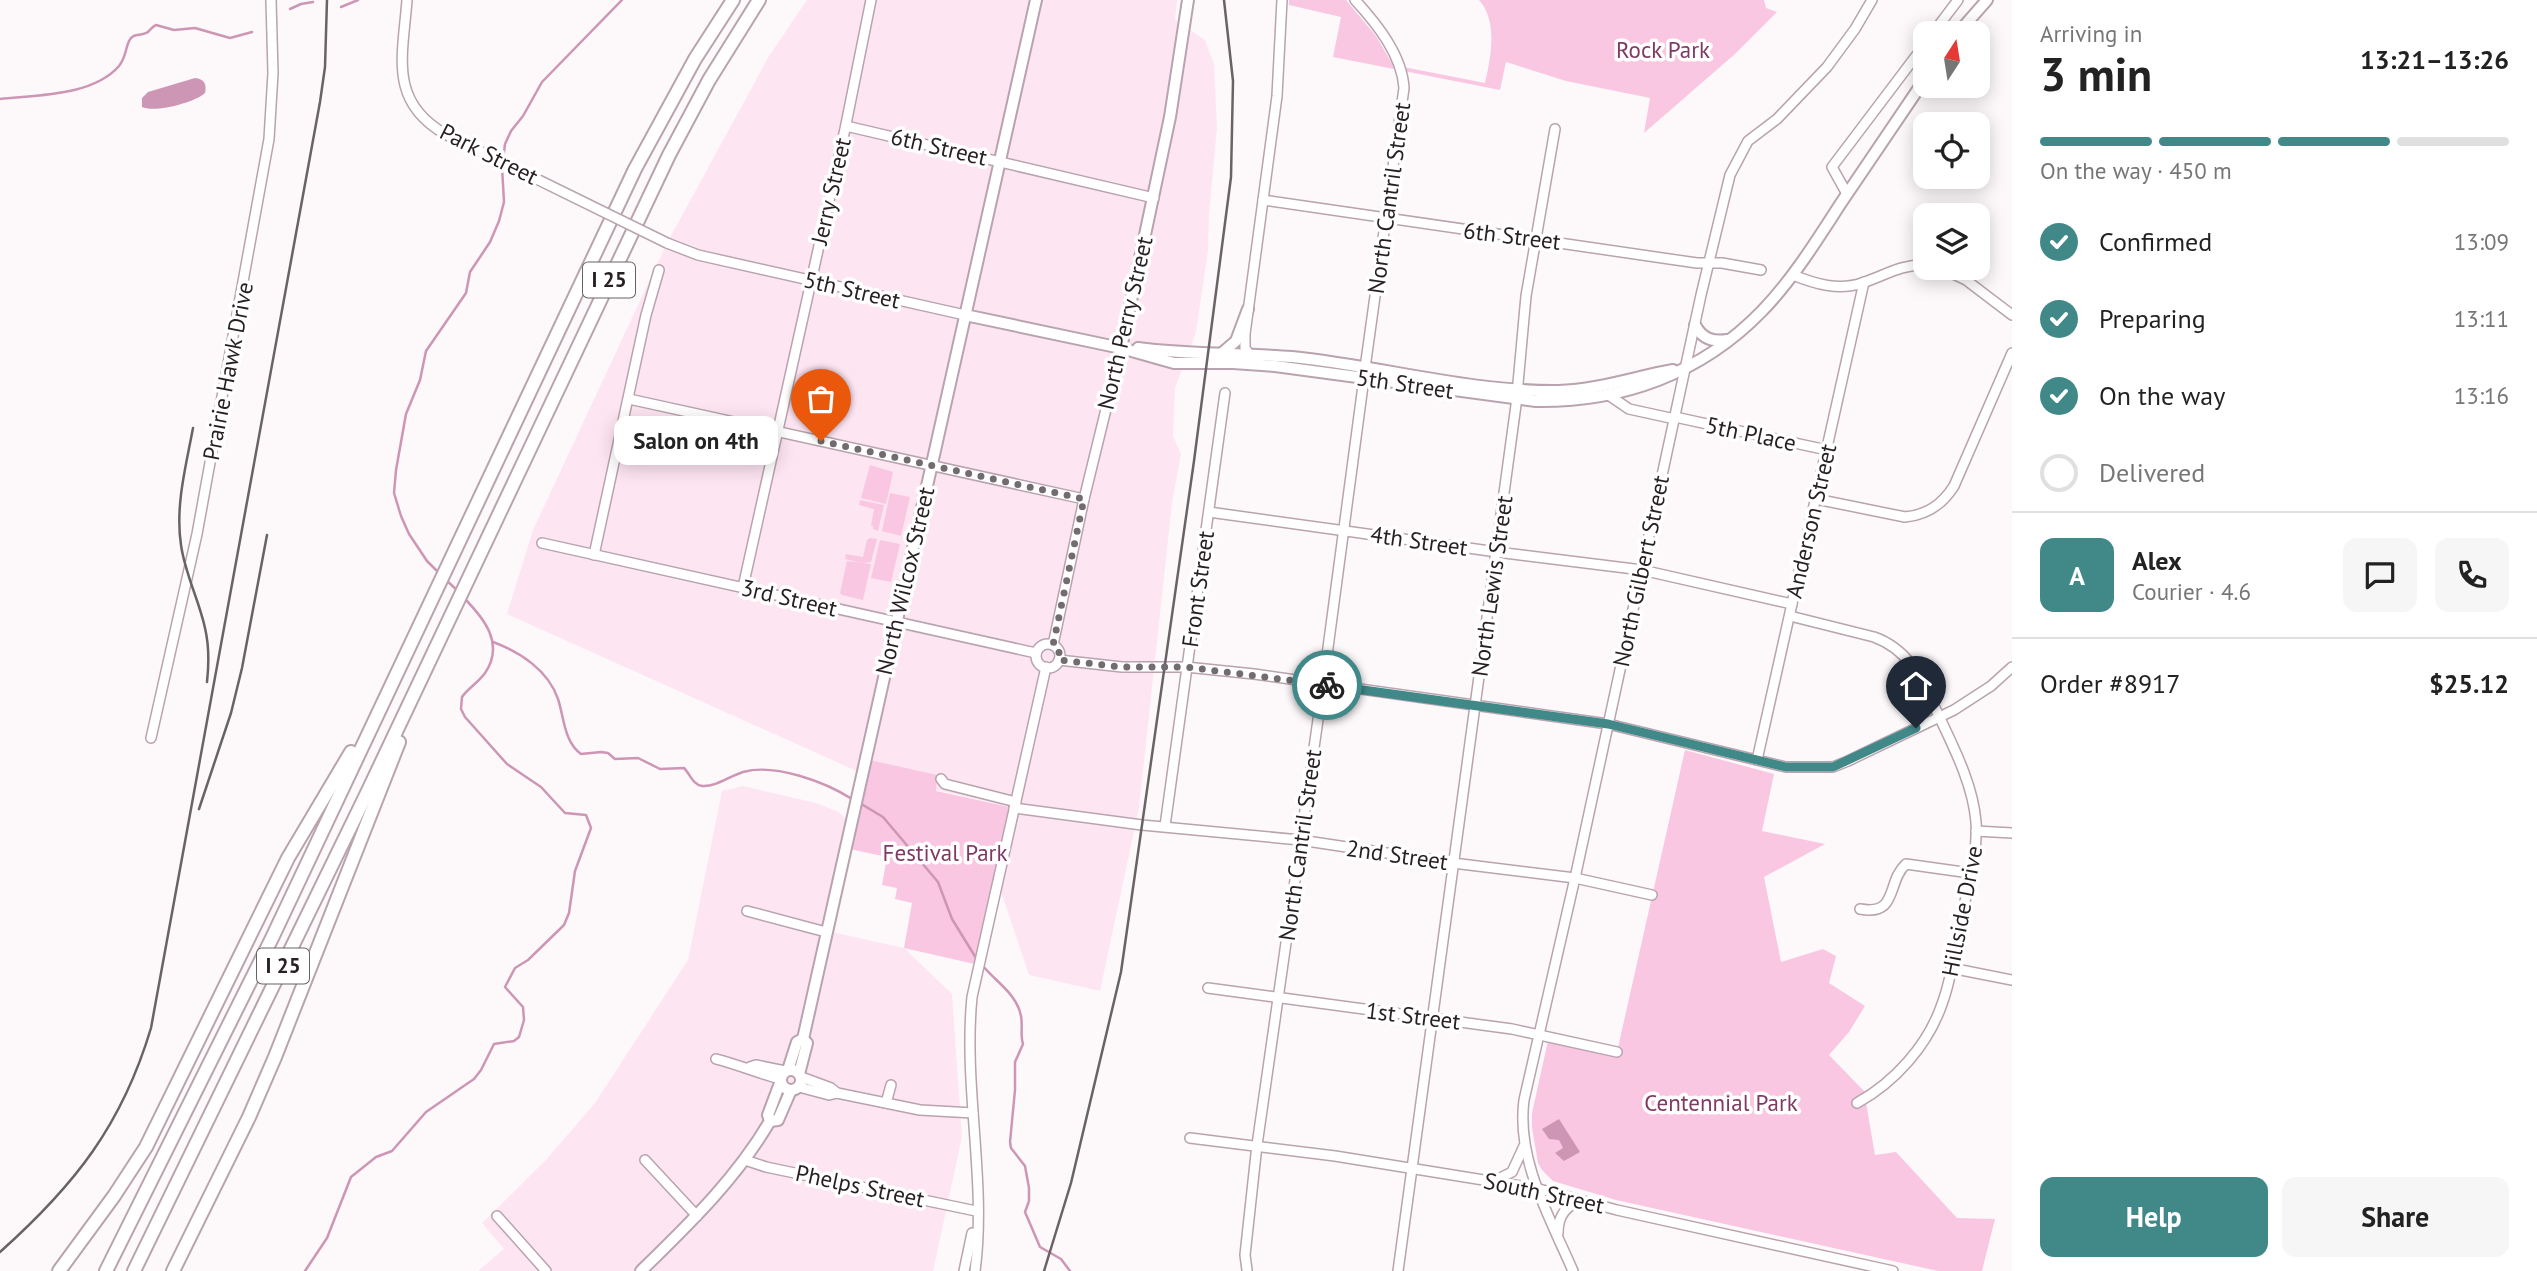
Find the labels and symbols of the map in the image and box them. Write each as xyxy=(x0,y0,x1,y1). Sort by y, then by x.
north arrow xyxy=(1913,21,1990,98)
park label: Rock Park xyxy=(1616,35,1710,64)
street label: North Cantril Street xyxy=(1361,100,1416,295)
street label: Park Street xyxy=(435,116,543,191)
street label: 6th Street xyxy=(888,121,990,172)
street label: Jerry Street xyxy=(804,134,857,248)
street label: 6th Street xyxy=(1462,215,1563,256)
street label: North Perry Street xyxy=(1090,233,1159,412)
road number: I 25 xyxy=(583,262,635,298)
street label: 5th Street xyxy=(801,264,903,315)
street label: Prairie Hawk Drive xyxy=(196,279,259,463)
street label: 5th Street xyxy=(1355,362,1456,405)
pin xyxy=(791,369,851,441)
street label: 5th Place xyxy=(1703,410,1799,457)
callout: Salon on 4th xyxy=(614,416,779,466)
street label: Anderson Street xyxy=(1779,441,1842,601)
street label: North Gilbert Street xyxy=(1606,472,1675,669)
street label: North Wilcox Street xyxy=(869,484,940,678)
street label: North Lewis Street xyxy=(1464,493,1519,678)
street label: 4th Street xyxy=(1369,519,1470,562)
street label: Front Street xyxy=(1175,529,1220,649)
street label: 3rd Street xyxy=(738,572,840,623)
courier xyxy=(1292,650,1362,720)
pin xyxy=(1886,656,1946,728)
street label: North Cantril Street xyxy=(1272,747,1327,942)
street label: 2nd Street xyxy=(1344,833,1450,876)
park label: Festival Park xyxy=(883,838,1007,867)
street label: Hillside Drive xyxy=(1935,843,1988,979)
road number: I 25 xyxy=(257,948,309,984)
street label: 1st Street xyxy=(1364,995,1462,1036)
park label: Centennial Park xyxy=(1644,1088,1798,1117)
street label: Phelps Street xyxy=(793,1158,927,1213)
street label: South Street xyxy=(1481,1166,1607,1219)

